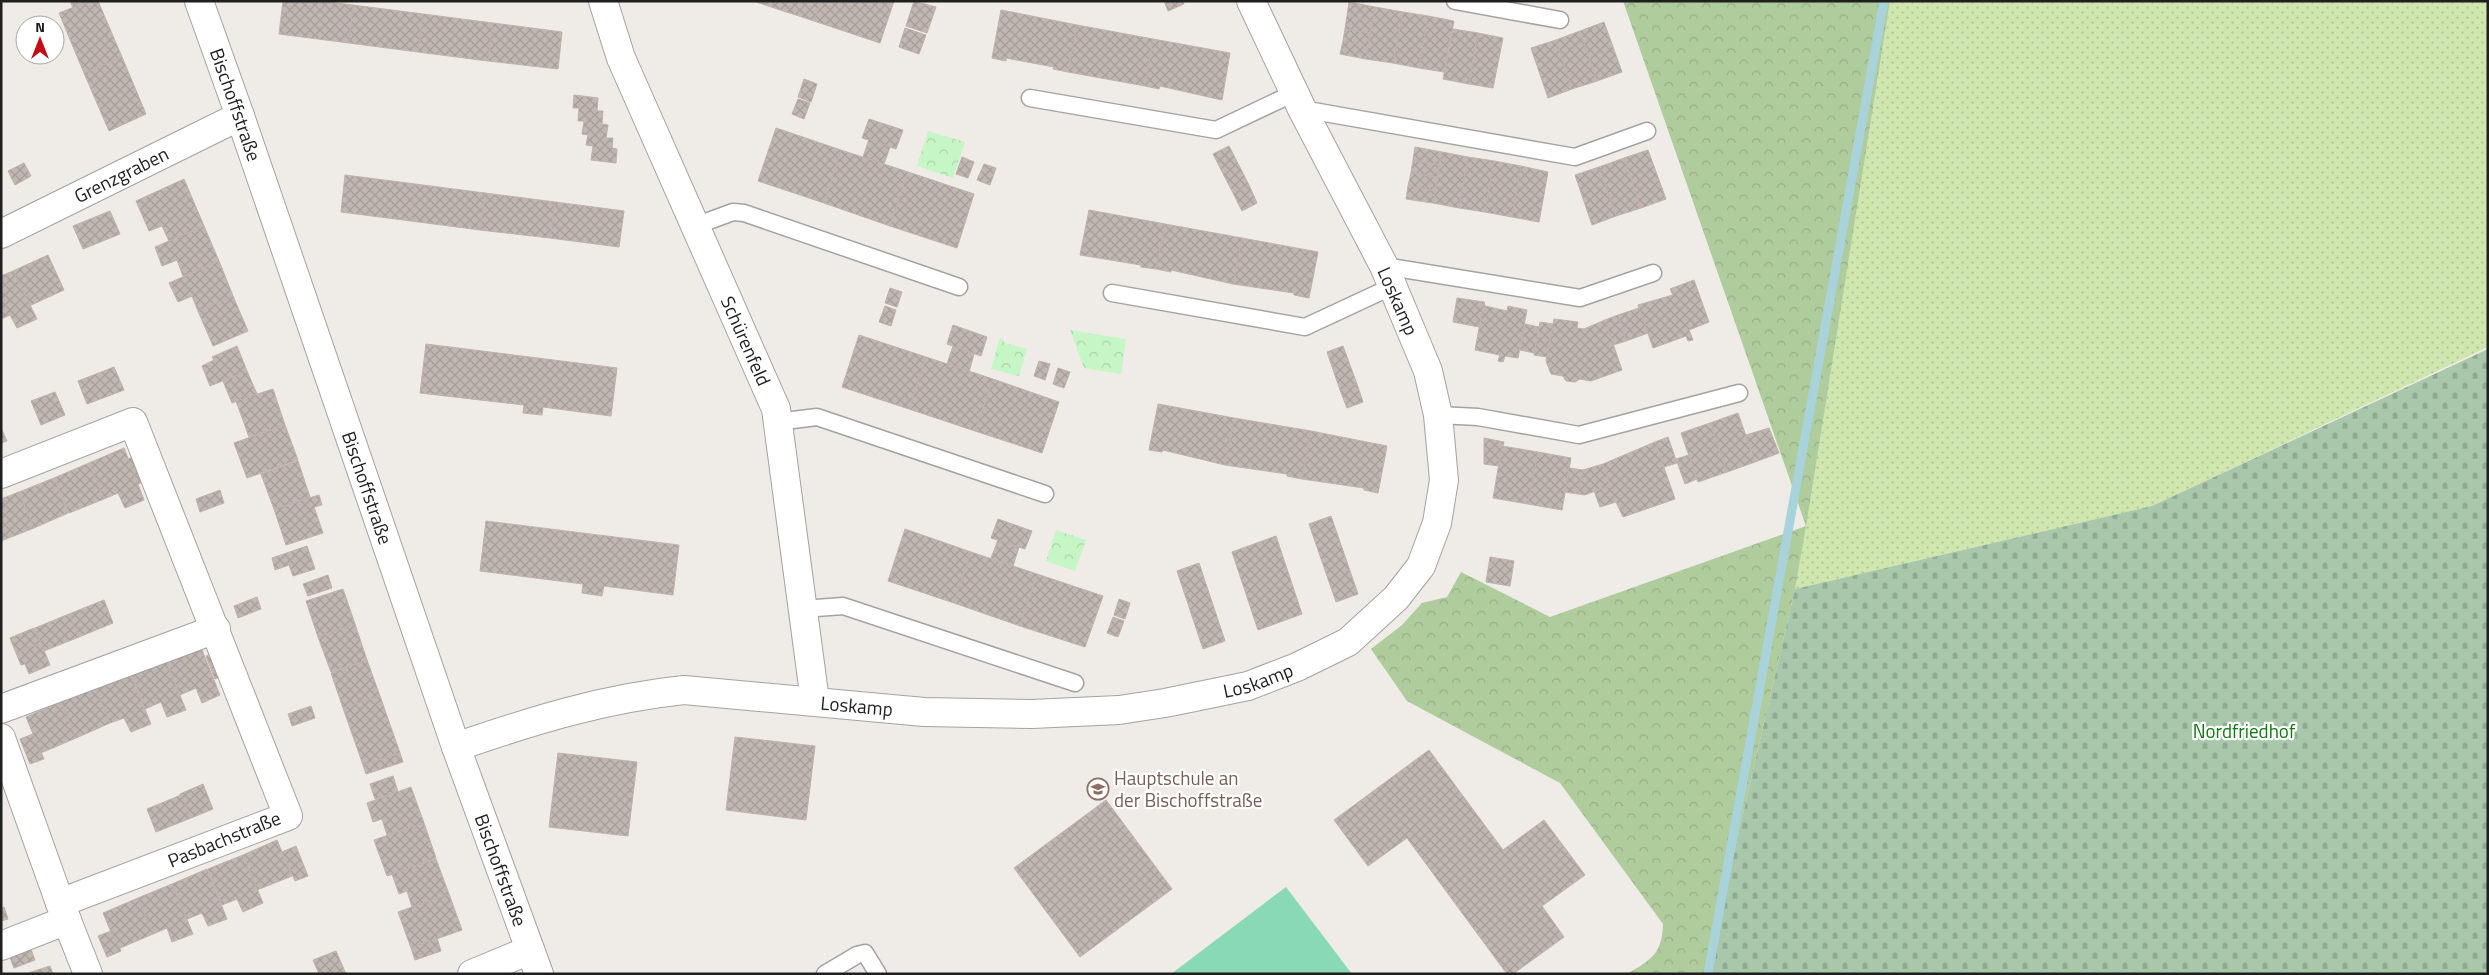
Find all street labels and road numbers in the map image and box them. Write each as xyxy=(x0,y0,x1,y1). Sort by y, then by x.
street label: Bischoffstraße xyxy=(203,44,269,165)
street label: Grenzgraben xyxy=(69,139,173,210)
street label: Loskamp xyxy=(1370,262,1426,340)
street label: Schürenfeld xyxy=(714,291,779,390)
street label: Bischoffstraße xyxy=(335,427,401,548)
street label: Loskamp xyxy=(1220,655,1297,705)
street label: Loskamp xyxy=(819,688,894,723)
street label: Pasbachstraße xyxy=(163,803,285,874)
street label: Bischoffstraße xyxy=(468,809,535,930)

